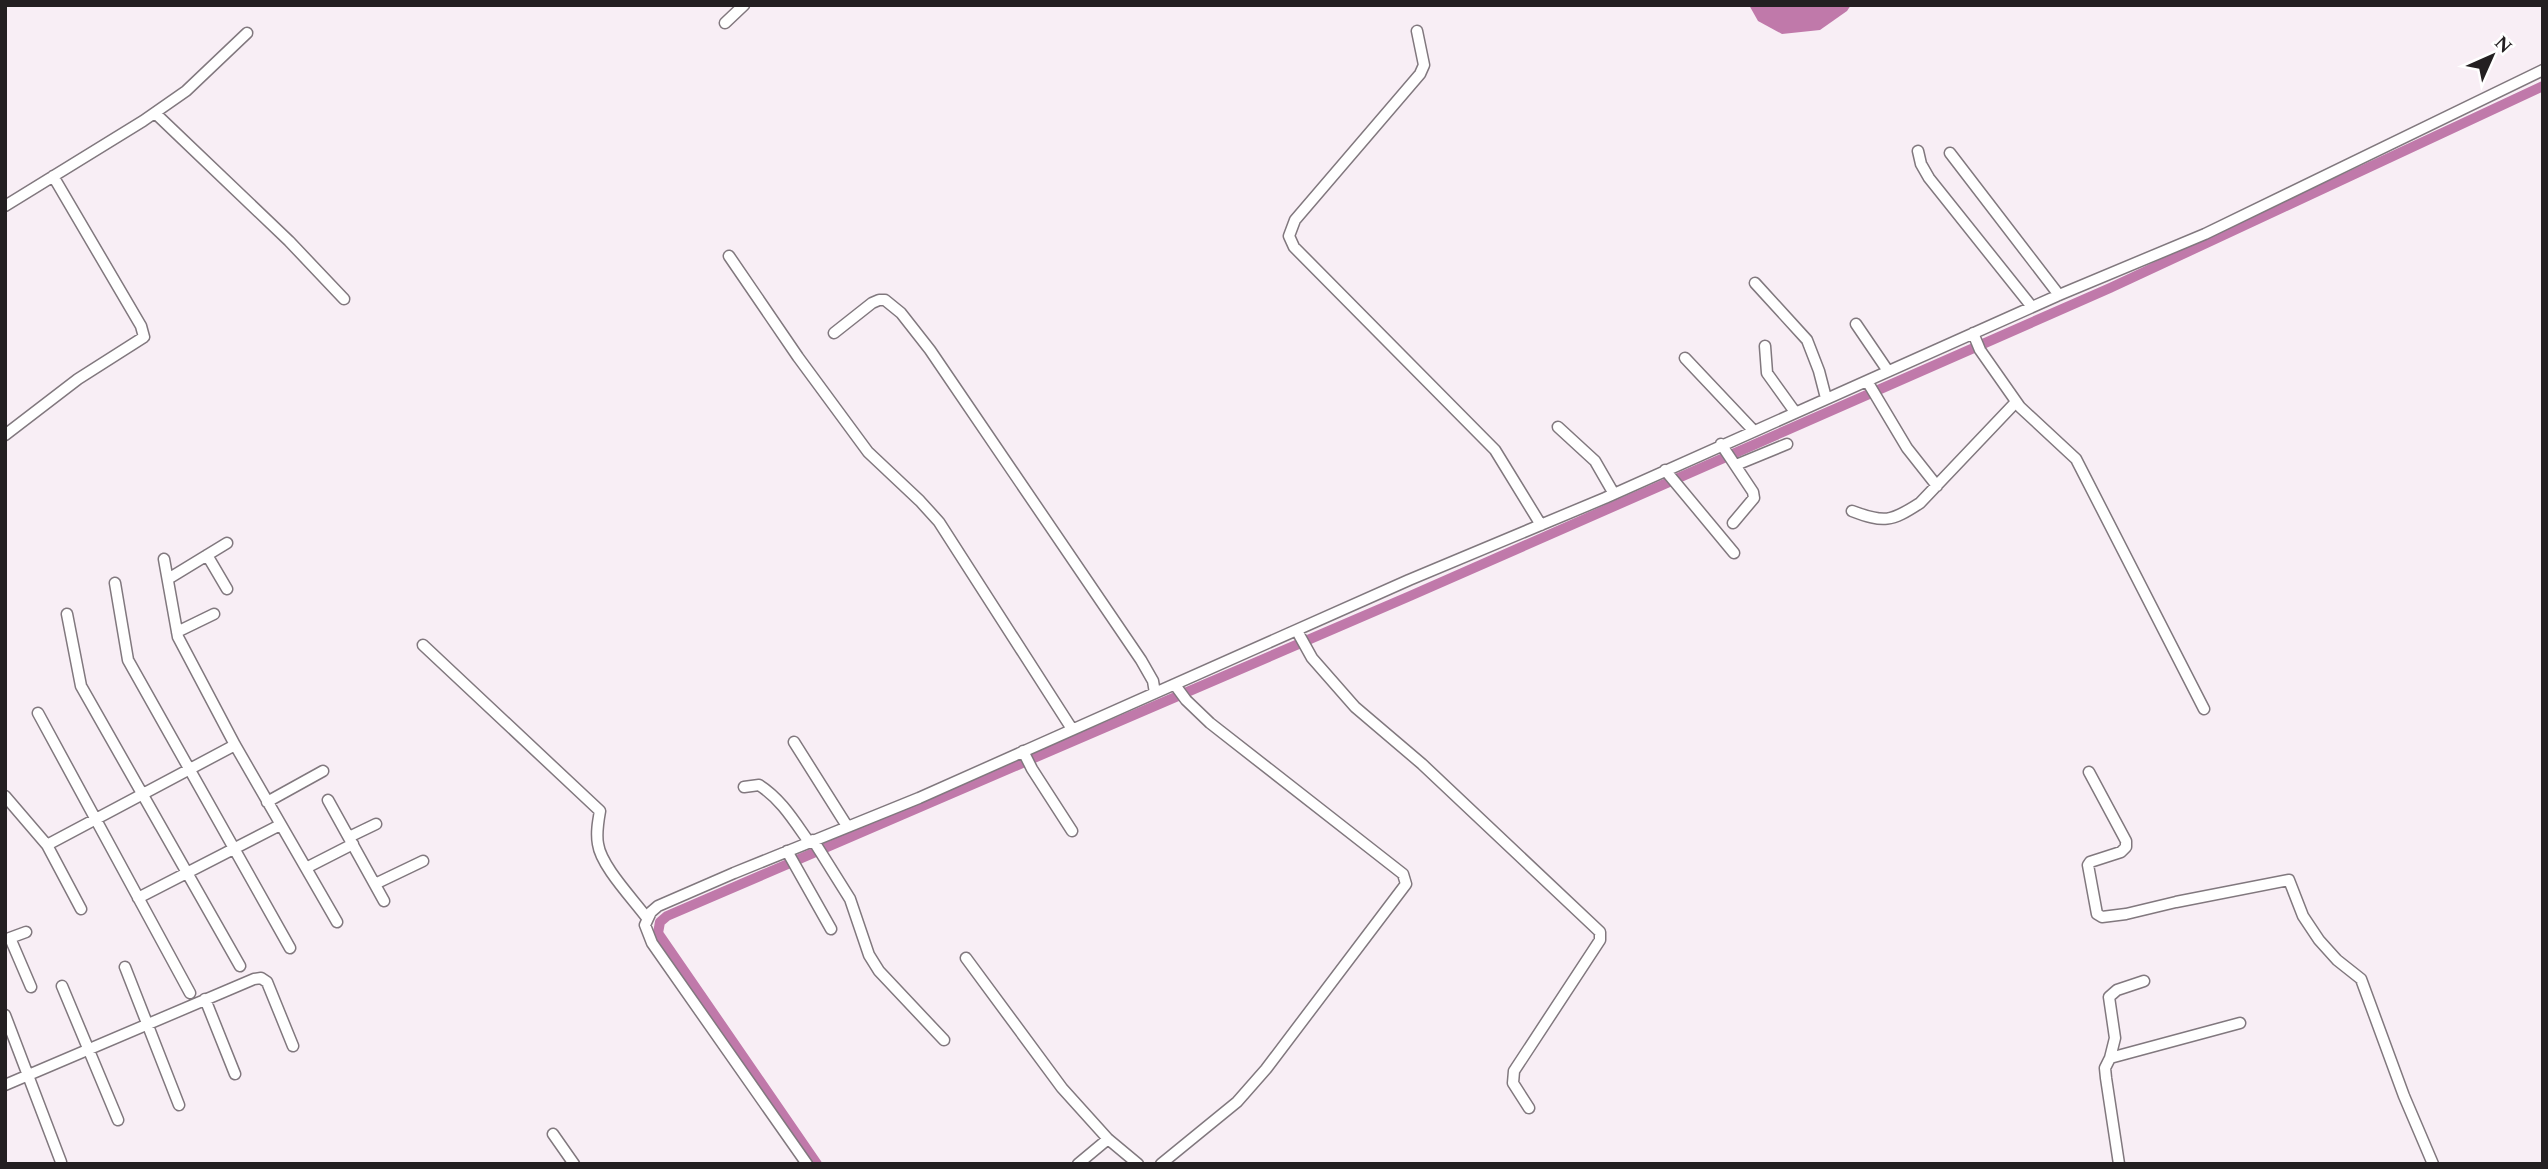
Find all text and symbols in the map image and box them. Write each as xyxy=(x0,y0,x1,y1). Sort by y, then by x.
north arrow xyxy=(2457,21,2527,91)
text: N xyxy=(2487,29,2519,61)

